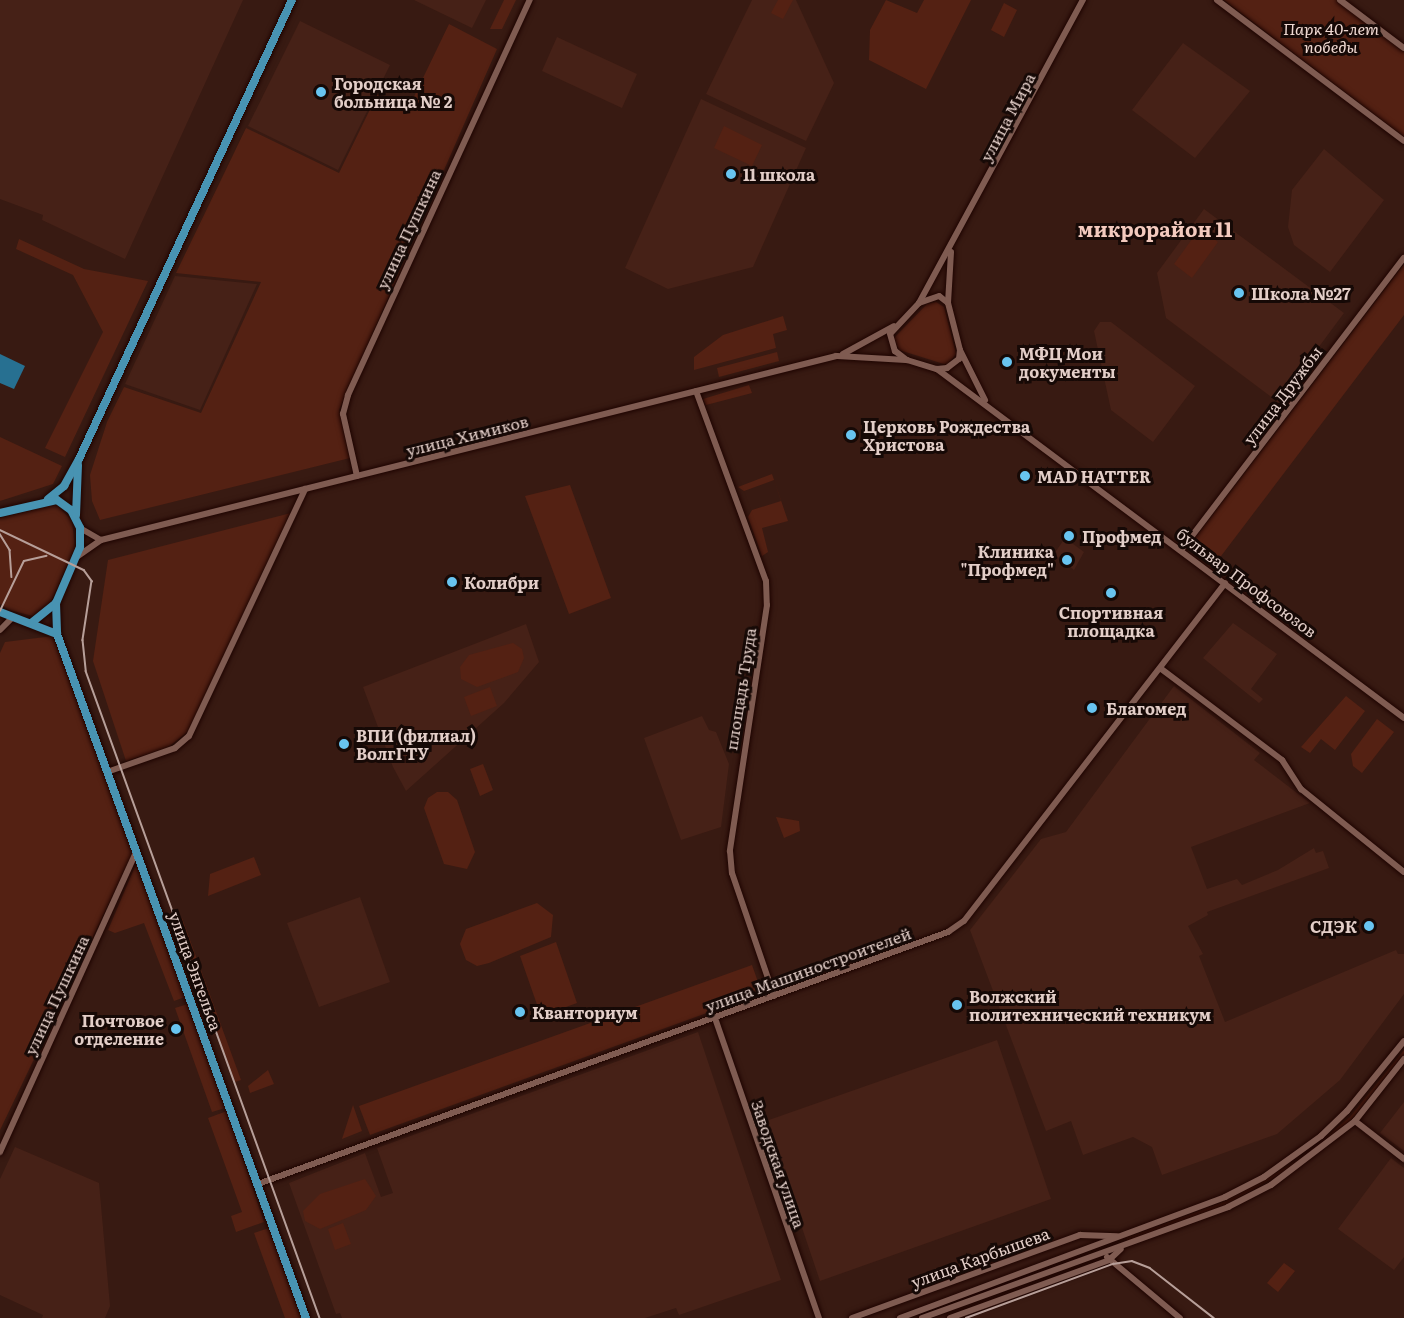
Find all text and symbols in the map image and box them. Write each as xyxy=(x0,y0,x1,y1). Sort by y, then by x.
park label: Парк 40-лет победы xyxy=(1283,18,1379,56)
street label: улица Мира xyxy=(976,69,1038,165)
place label: Городская больница № 2 xyxy=(334,73,452,111)
marker: Городская больница № 2 xyxy=(312,83,330,101)
place label: 11 школа xyxy=(743,164,815,184)
street label: улица Пушкина xyxy=(372,166,444,292)
marker: 11 школа xyxy=(724,167,738,181)
district label: микрорайон 11 xyxy=(1078,216,1232,240)
place label: Школа №27 xyxy=(1251,283,1351,303)
marker: Школа №27 xyxy=(1232,286,1246,300)
street label: улица Дружбы xyxy=(1239,342,1325,448)
place label: МФЦ Мои документы xyxy=(1019,343,1116,381)
marker: МФЦ Мои документы xyxy=(1000,355,1014,369)
street label: улица Химиков xyxy=(404,411,530,459)
place label: Церковь Рождества Христова xyxy=(863,416,1030,454)
marker: Церковь Рождества Христова xyxy=(844,428,858,442)
place label: MAD HATTER xyxy=(1037,466,1151,486)
marker: MAD HATTER xyxy=(1018,469,1032,483)
street label: бульвар Профсоюзов xyxy=(1173,523,1321,641)
place label: Профмед xyxy=(1082,526,1161,546)
marker: Профмед xyxy=(1060,527,1078,545)
place label: Клиника "Профмед" xyxy=(960,541,1054,579)
marker: Клиника "Профмед" xyxy=(1058,551,1076,569)
place label: Колибри xyxy=(464,572,539,592)
marker: Колибри xyxy=(445,575,459,589)
marker: Спортивная площадка xyxy=(1104,586,1118,600)
place label: Спортивная площадка xyxy=(1059,602,1163,640)
street label: площадь Труда xyxy=(721,626,759,752)
place label: Благомед xyxy=(1106,698,1187,718)
marker: Благомед xyxy=(1083,699,1101,717)
place label: ВПИ (филиал) ВолгГТУ xyxy=(356,725,476,763)
marker: ВПИ (филиал) ВолгГТУ xyxy=(337,737,351,751)
street label: улица Энгельса xyxy=(166,909,226,1033)
place label: СДЭК xyxy=(1310,916,1357,936)
marker: СДЭК xyxy=(1362,919,1376,933)
street label: улица Машиностроителей xyxy=(702,923,914,1015)
street label: улица Пушкина xyxy=(20,932,92,1058)
place label: Волжский политехнический техникум xyxy=(969,986,1211,1024)
marker: Волжский политехнический техникум xyxy=(950,998,964,1012)
place label: Кванториум xyxy=(532,1002,638,1022)
marker: Кванториум xyxy=(513,1005,527,1019)
place label: Почтовое отделение xyxy=(74,1010,164,1048)
marker: Почтовое отделение xyxy=(169,1022,183,1036)
street label: Заводская улица xyxy=(748,1098,810,1230)
street label: улица Карбышева xyxy=(908,1223,1052,1291)

